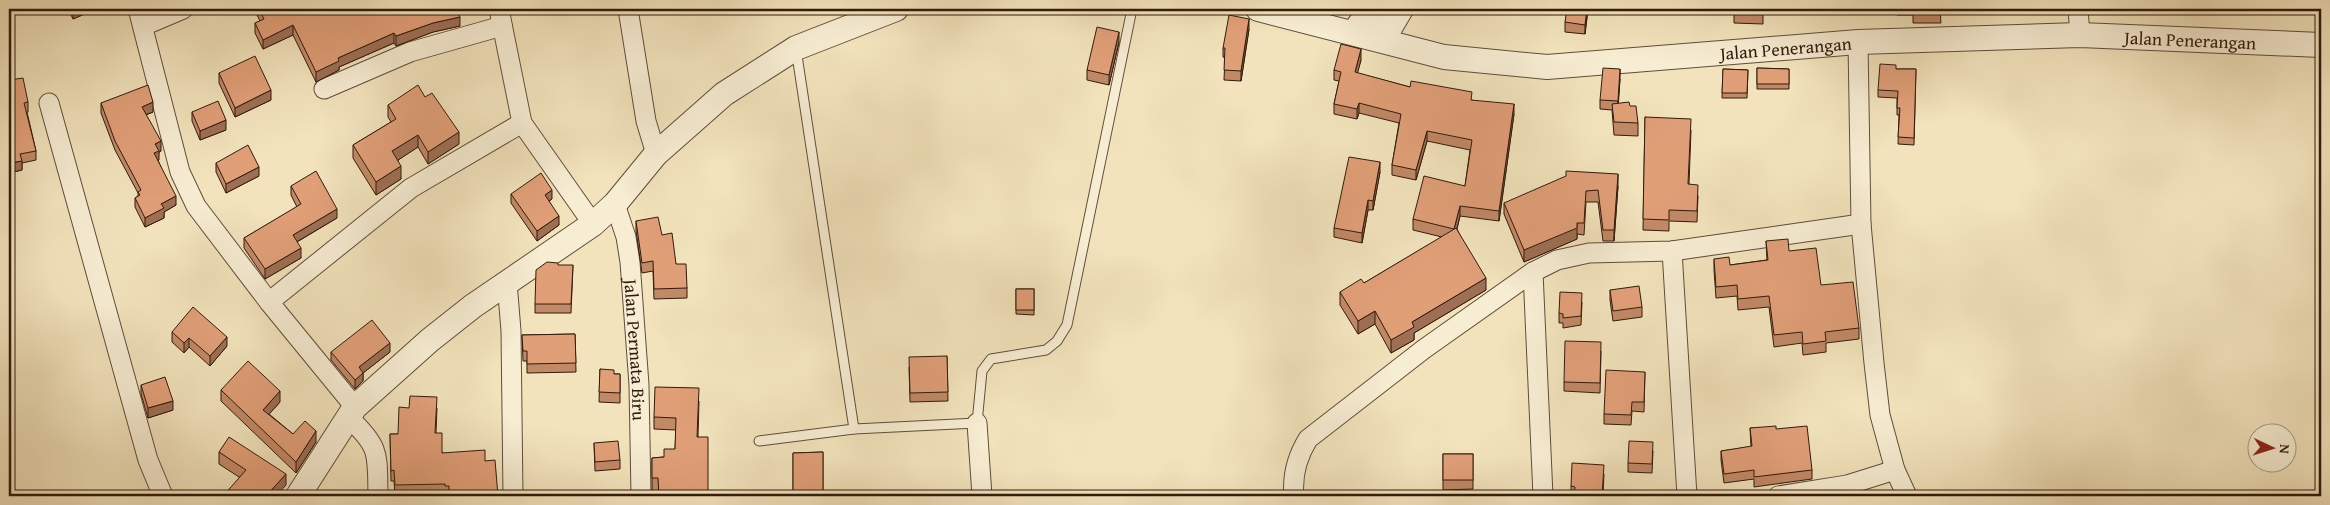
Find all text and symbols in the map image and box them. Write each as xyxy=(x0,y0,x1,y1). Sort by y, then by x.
street label: Jalan Penerangan xyxy=(2122,23,2257,56)
street label: Jalan Penerangan xyxy=(1717,29,1853,67)
street label: Jalan Permata Biru xyxy=(618,276,653,421)
north arrow xyxy=(2248,422,2298,472)
text: N xyxy=(2275,444,2295,455)

